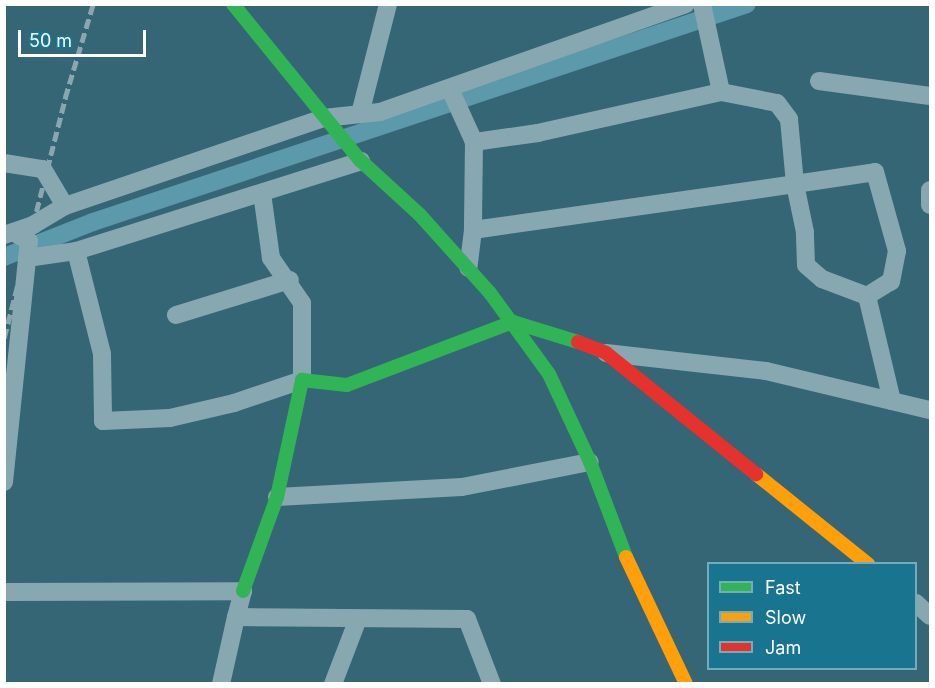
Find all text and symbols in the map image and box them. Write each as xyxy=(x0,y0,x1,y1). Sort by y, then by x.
scale bar xyxy=(21,18,148,56)
text: 50 m xyxy=(29,30,72,51)
legend xyxy=(707,562,917,670)
text: Fast xyxy=(765,577,801,598)
text: Slow xyxy=(765,607,806,628)
text: Jam xyxy=(765,637,801,658)

